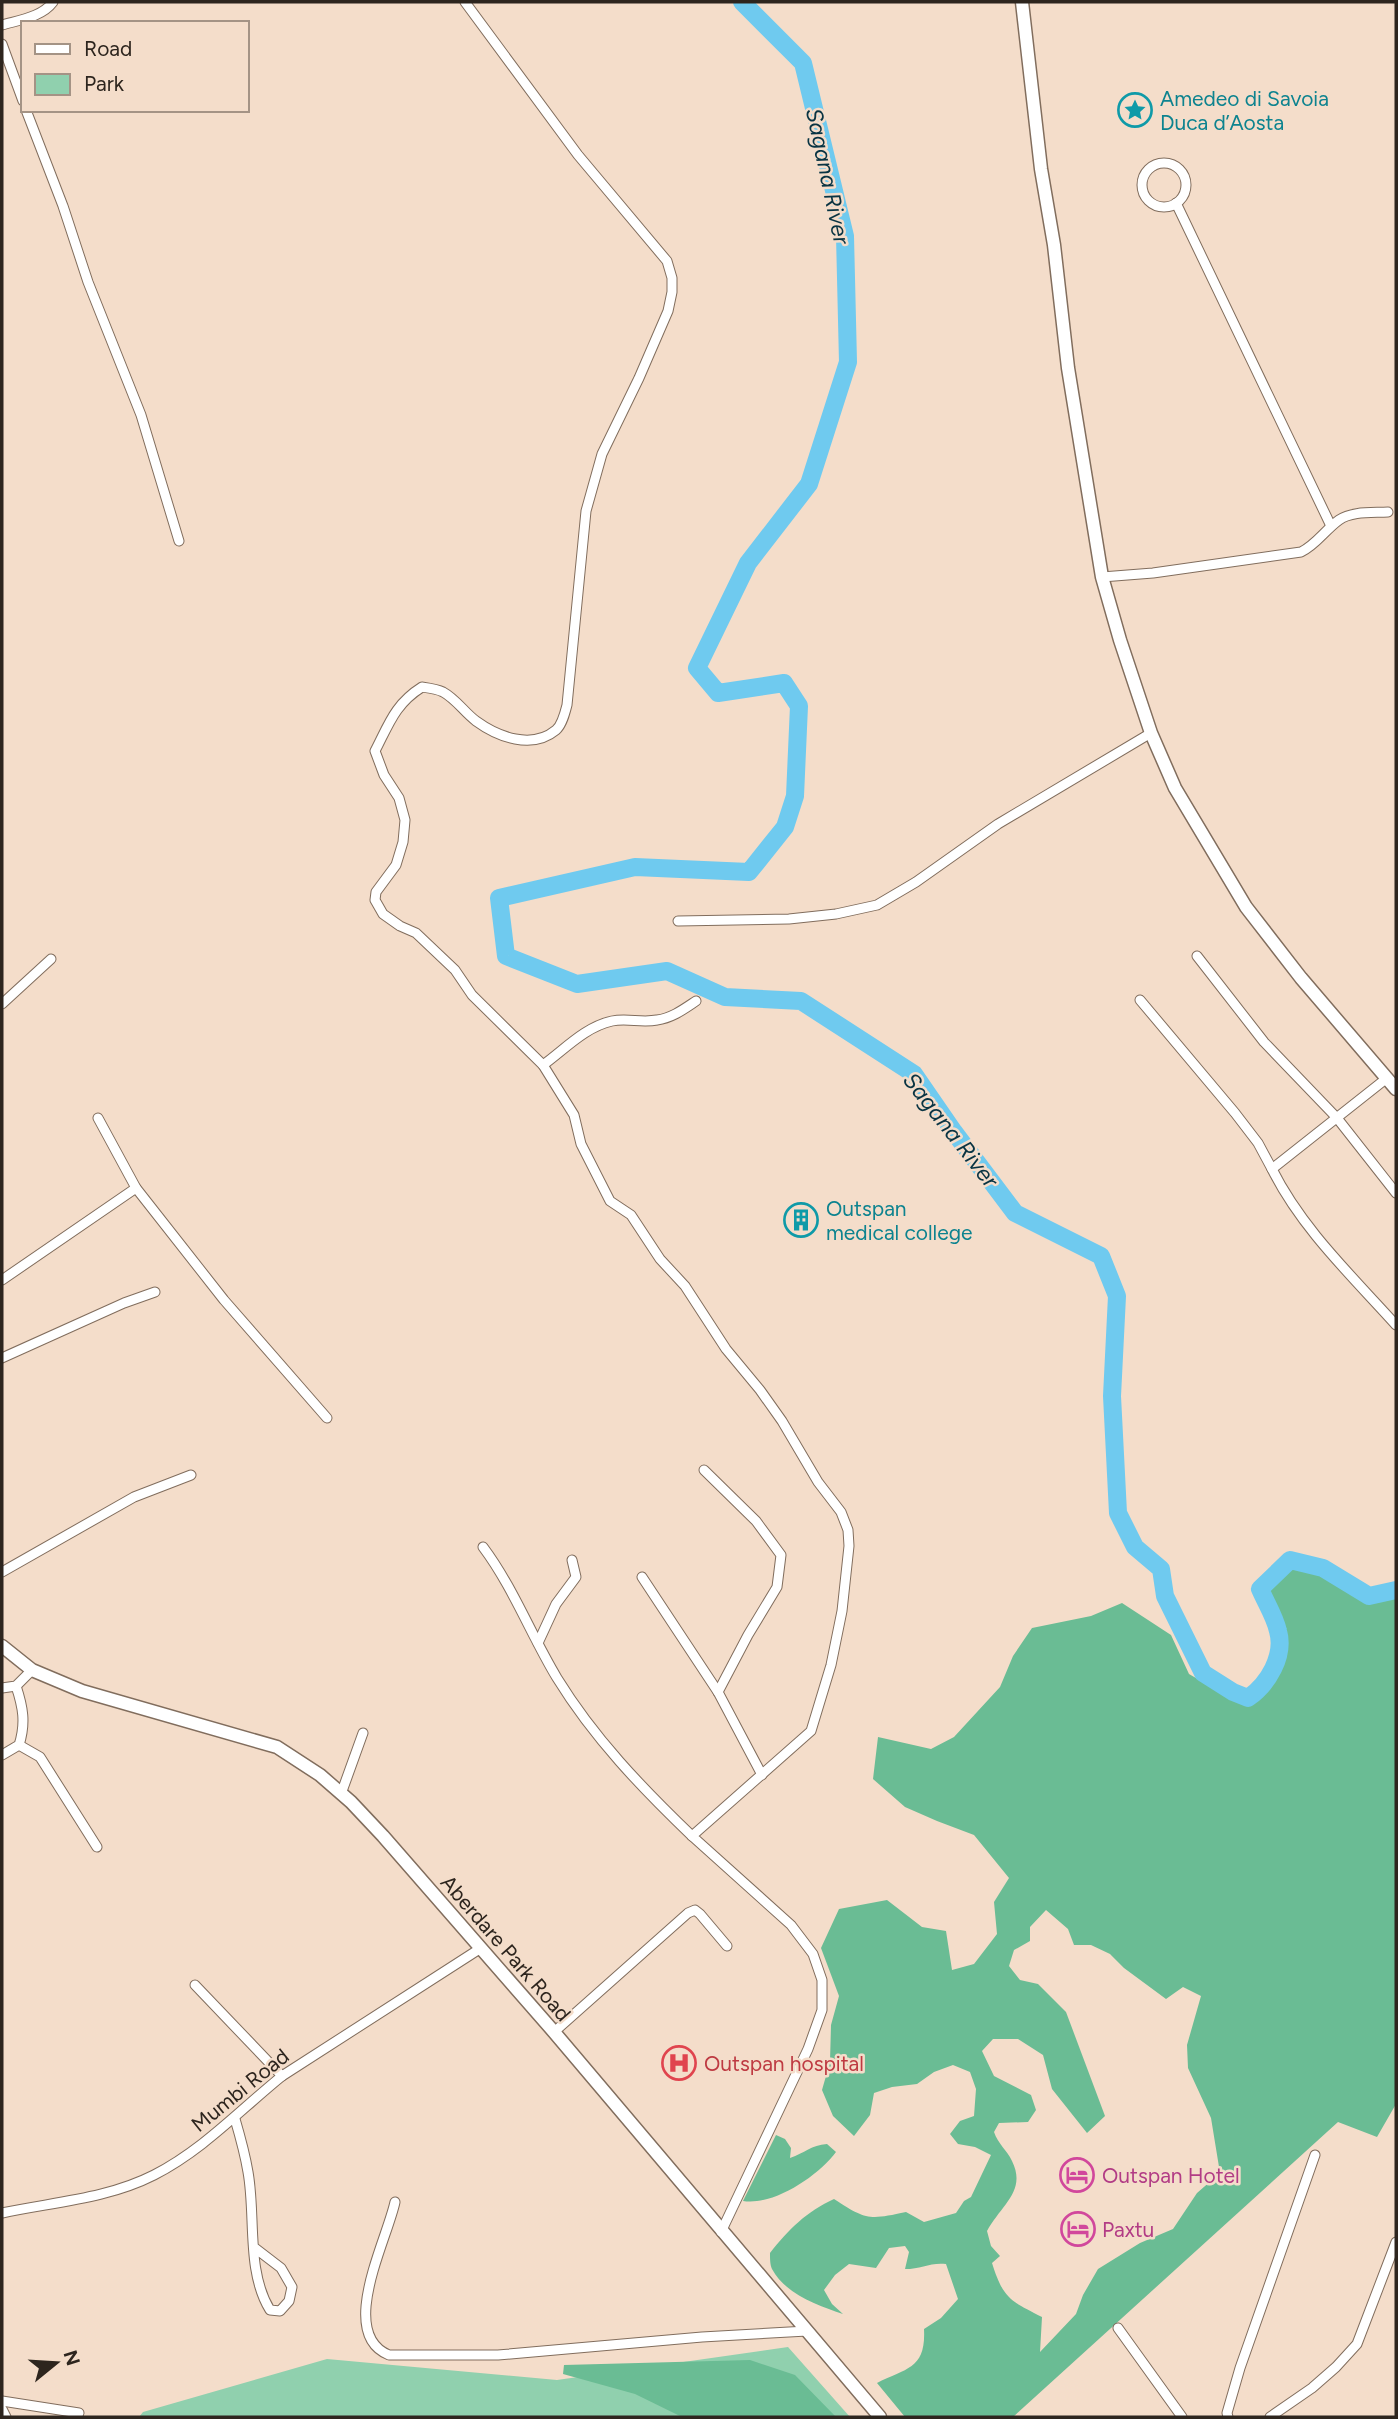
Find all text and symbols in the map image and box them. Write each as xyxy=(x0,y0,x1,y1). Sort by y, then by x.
legend xyxy=(21,21,248,112)
text: Road xyxy=(84,36,132,61)
text: Park xyxy=(84,71,125,96)
place label: Amedeo di Savoia Duca d’Aosta xyxy=(1160,86,1329,135)
place icon: Amedeo di Savoia Duca d’Aosta xyxy=(1116,91,1154,129)
water label: Sagana River xyxy=(800,105,856,248)
water label: Sagana River xyxy=(897,1067,1005,1194)
place label: Outspan medical college xyxy=(826,1196,972,1245)
building icon: Outspan medical college xyxy=(782,1201,820,1239)
street label: Aberdare Park Road xyxy=(436,1870,576,2026)
street label: Mumbi Road xyxy=(186,2043,294,2137)
hospital icon: Outspan hospital xyxy=(660,2044,698,2082)
place label: Outspan hospital xyxy=(704,2051,864,2076)
hotel icon: Outspan Hotel xyxy=(1058,2156,1096,2194)
place label: Outspan Hotel xyxy=(1102,2163,1240,2188)
hotel icon: Paxtu xyxy=(1059,2210,1097,2248)
place label: Paxtu xyxy=(1102,2217,1154,2242)
north arrow xyxy=(21,2328,91,2398)
text: N xyxy=(58,2347,85,2368)

